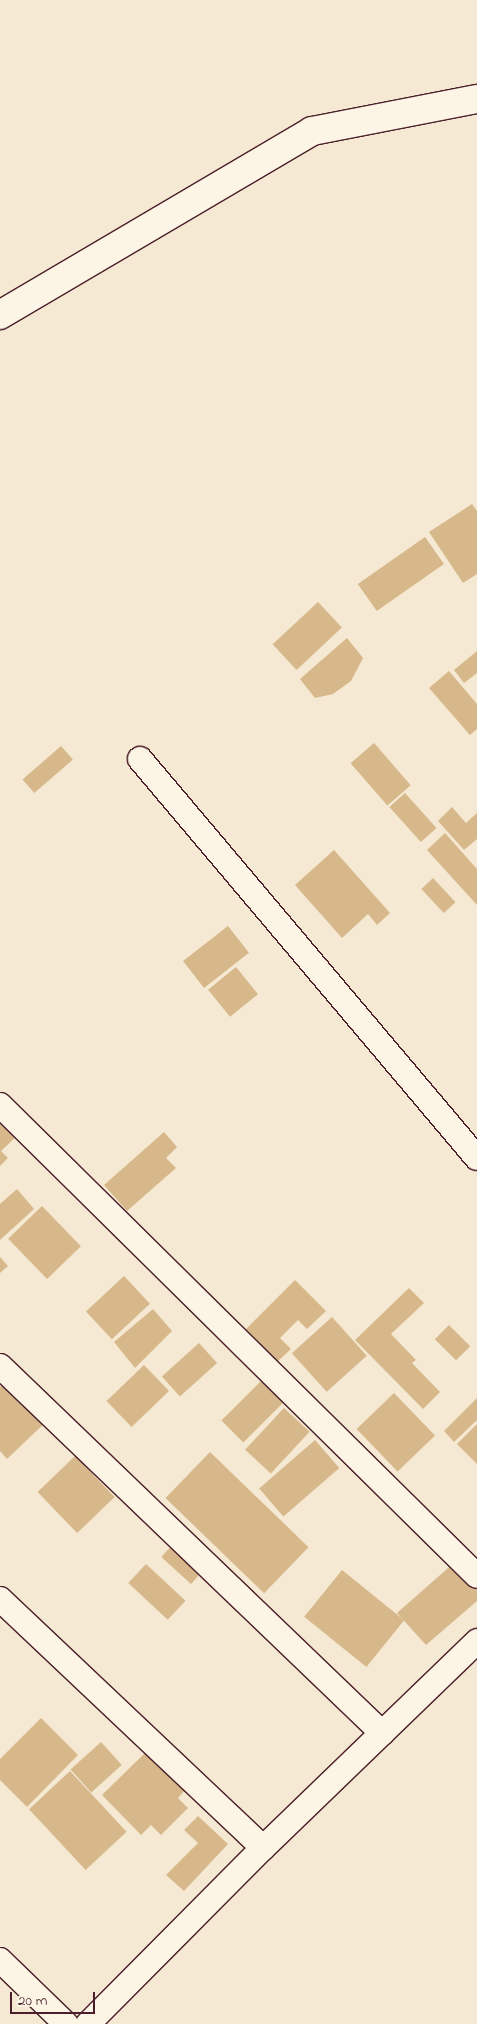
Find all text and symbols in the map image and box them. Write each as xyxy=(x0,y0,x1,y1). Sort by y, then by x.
scale bar xyxy=(12,1982,98,2014)
text: 20 m xyxy=(18,1990,47,2012)

